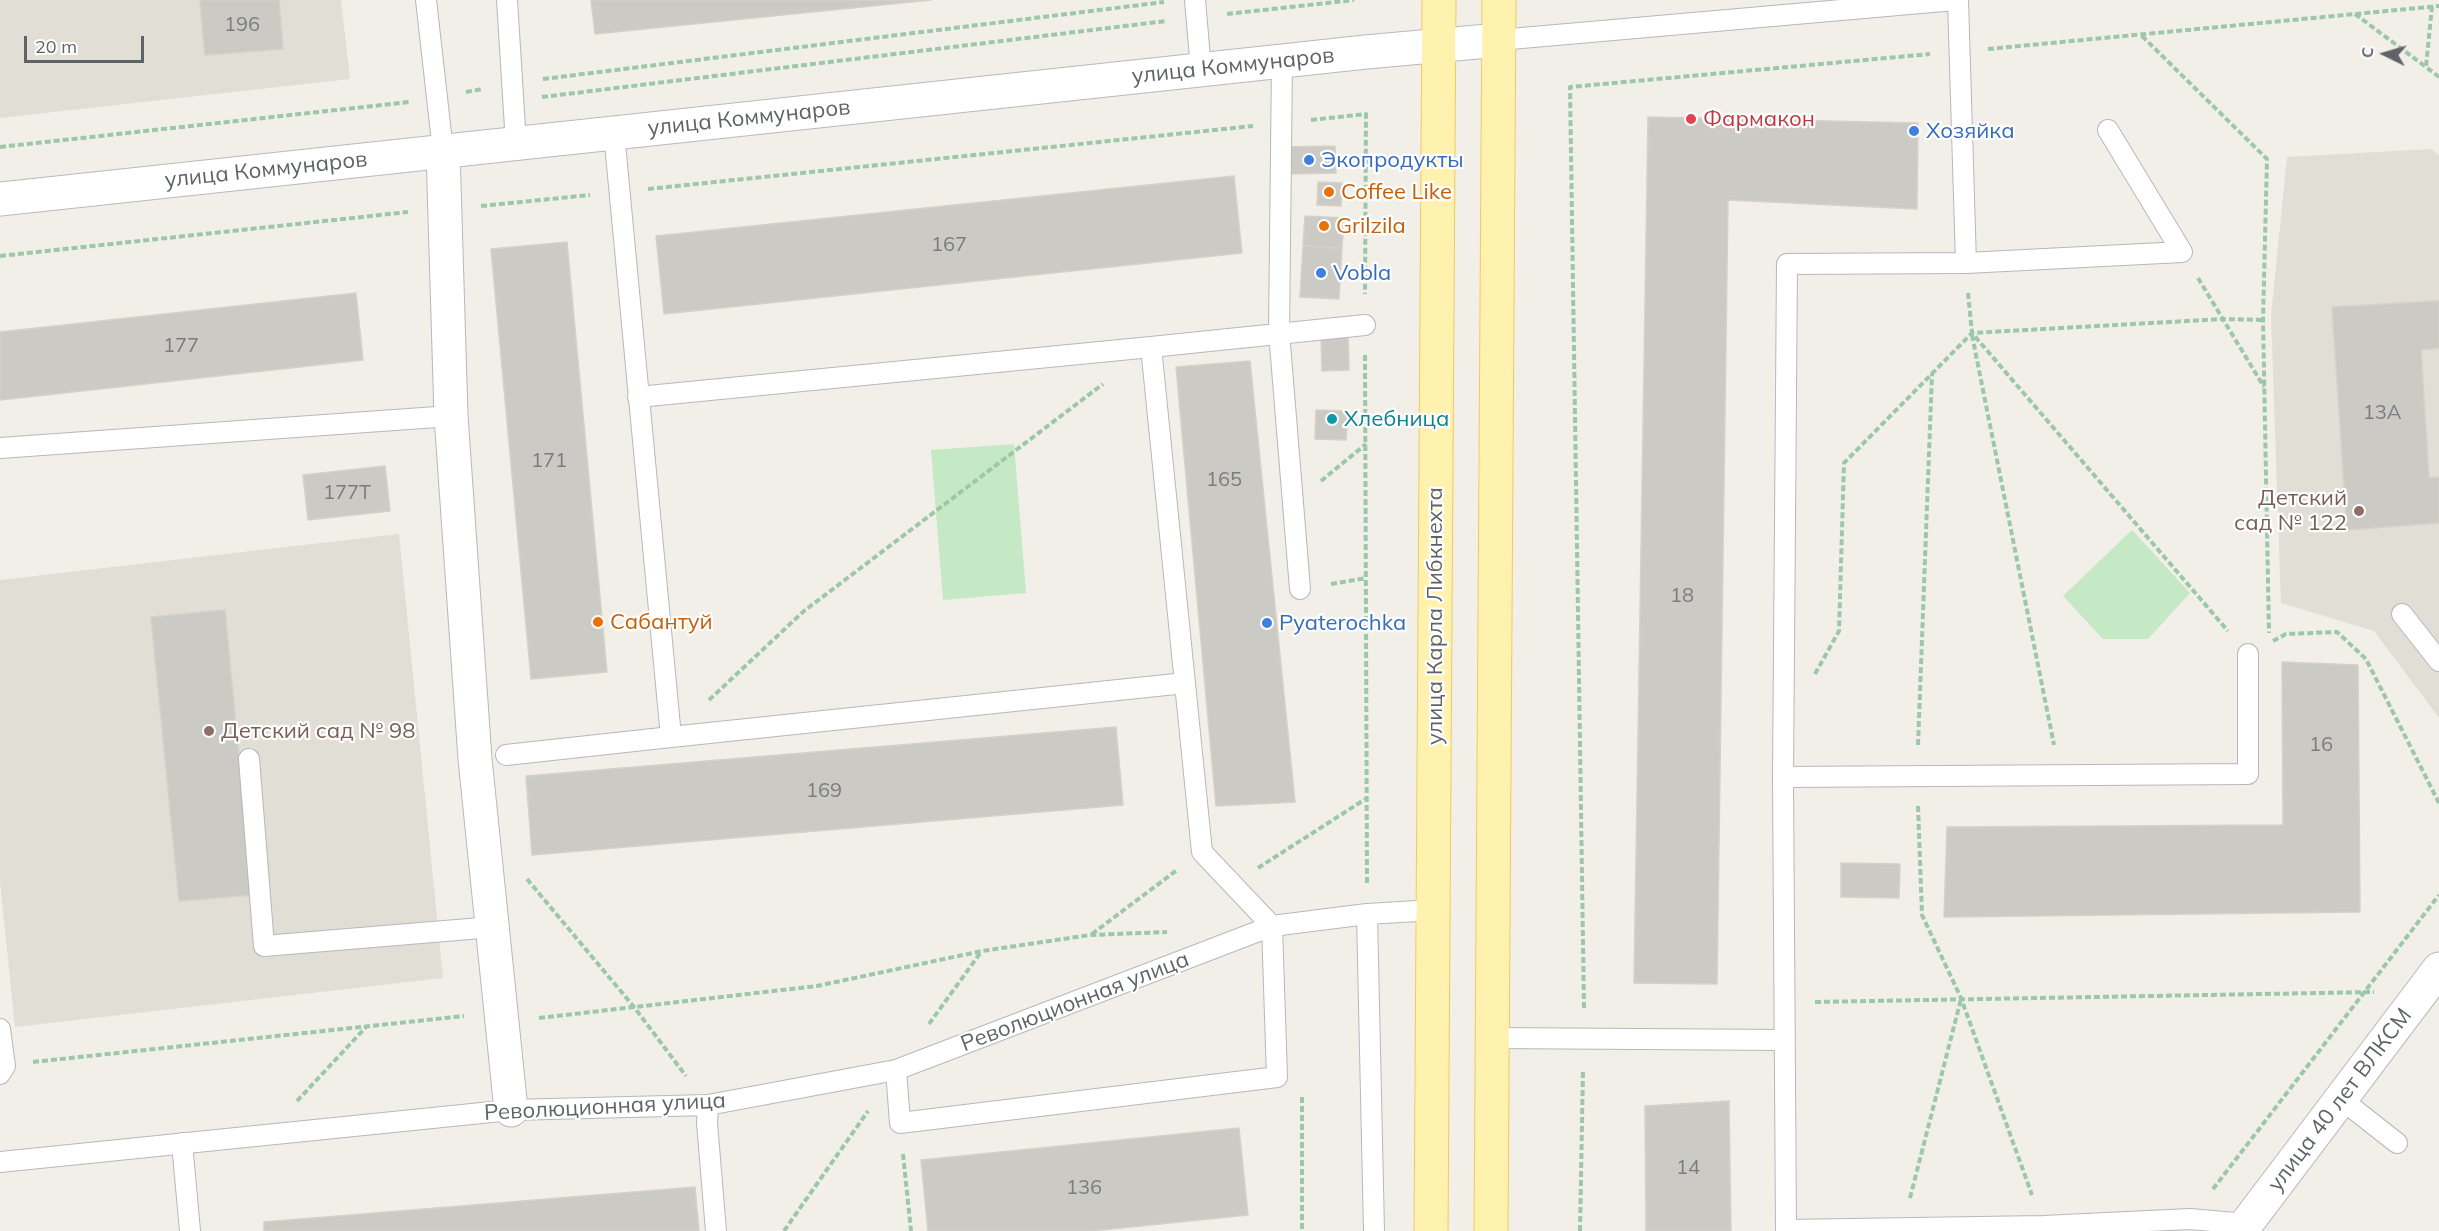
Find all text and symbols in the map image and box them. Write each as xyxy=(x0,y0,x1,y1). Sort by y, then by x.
house number: 196 xyxy=(224,13,260,37)
scale bar xyxy=(27,24,147,62)
north arrow xyxy=(2355,24,2415,84)
text: 20 m xyxy=(35,35,77,58)
street label: улица Коммунаров xyxy=(1130,42,1336,90)
text: С xyxy=(2357,46,2378,59)
street label: улица Коммунаров xyxy=(646,94,852,142)
place label: Фармакон xyxy=(1703,106,1815,132)
marker: Фармакон xyxy=(1684,112,1698,126)
place label: Хозяйка xyxy=(1926,118,2015,144)
marker: Хозяйка xyxy=(1907,124,1921,138)
street label: улица Коммунаров xyxy=(163,146,369,194)
place label: Экопродукты xyxy=(1321,147,1464,173)
marker: Экопродукты xyxy=(1302,153,1316,167)
place label: Coffee Like xyxy=(1341,179,1452,205)
marker: Coffee Like xyxy=(1322,185,1336,199)
place label: Grilzila xyxy=(1336,213,1406,239)
marker: Grilzila xyxy=(1317,219,1331,233)
house number: 167 xyxy=(931,233,967,257)
place label: Vobla xyxy=(1333,260,1391,286)
marker: Vobla xyxy=(1314,266,1328,280)
house number: 177 xyxy=(163,334,199,358)
house number: 13А xyxy=(2363,401,2401,425)
place label: Хлебница xyxy=(1344,406,1449,432)
marker: Хлебница xyxy=(1325,412,1339,426)
house number: 171 xyxy=(531,449,567,473)
house number: 165 xyxy=(1206,468,1242,492)
house number: 177Т xyxy=(323,481,371,505)
place label: Детский сад № 122 xyxy=(2234,485,2347,536)
street label: улица Карла Либкнехта xyxy=(1422,487,1448,745)
marker: Детский сад № 122 xyxy=(2352,504,2366,518)
house number: 18 xyxy=(1670,584,1694,608)
place label: Сабантуй xyxy=(610,609,713,635)
place label: Pyaterochka xyxy=(1279,610,1406,636)
marker: Сабантуй xyxy=(591,615,605,629)
marker: Pyaterochka xyxy=(1260,616,1274,630)
place label: Детский сад № 98 xyxy=(221,718,415,744)
marker: Детский сад № 98 xyxy=(202,724,216,738)
house number: 16 xyxy=(2309,733,2333,757)
house number: 169 xyxy=(806,779,842,803)
street label: Революционная улица xyxy=(957,946,1193,1058)
street label: улица 40 лет ВЛКСМ xyxy=(2262,1003,2418,1197)
street label: Революционная улица xyxy=(483,1087,727,1127)
house number: 14 xyxy=(1676,1156,1700,1180)
house number: 136 xyxy=(1066,1176,1102,1200)

